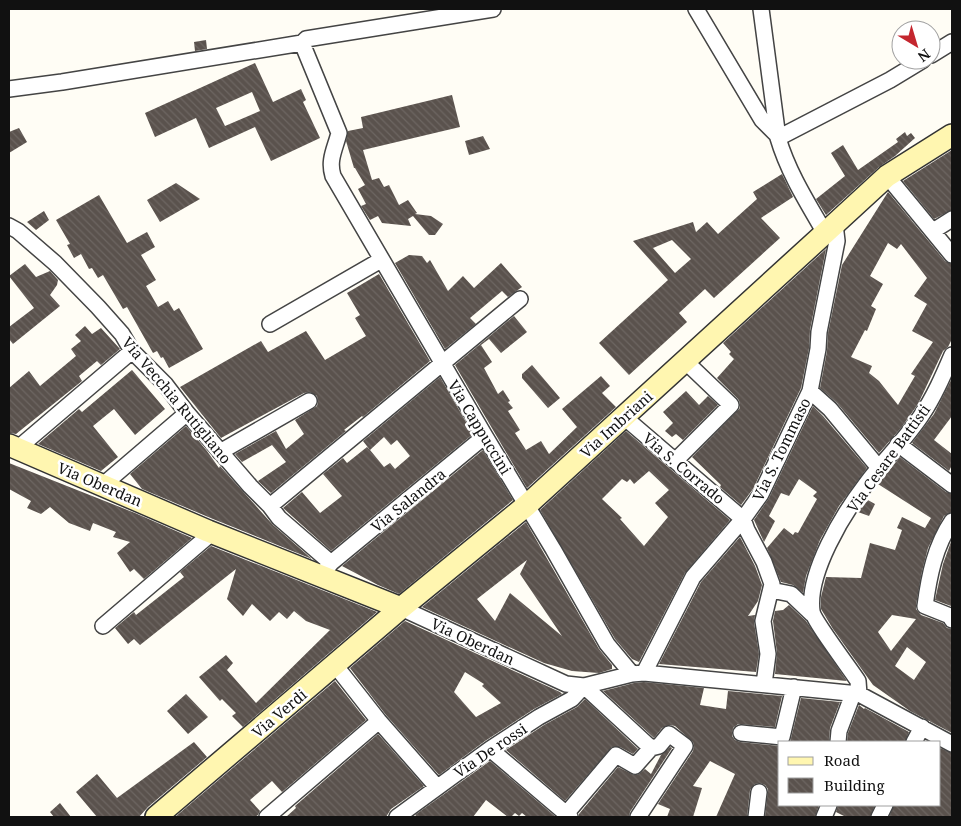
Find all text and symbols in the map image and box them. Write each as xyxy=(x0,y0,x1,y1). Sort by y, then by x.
north arrow xyxy=(891,20,941,70)
text: N xyxy=(914,45,935,67)
street label: Via Vecchia Rutigliano xyxy=(118,332,236,468)
street label: Via Cappuccini xyxy=(444,376,516,478)
street label: Via Imbriani xyxy=(576,386,657,462)
street label: Via S. Tommaso xyxy=(747,394,815,504)
street label: Via Cesare Battisti xyxy=(842,400,934,516)
street label: Via S. Corrado xyxy=(639,428,729,508)
street label: Via Oberdan xyxy=(55,457,146,511)
street label: Via Salandra xyxy=(366,464,450,536)
street label: Via Oberdan xyxy=(428,613,518,669)
street label: Via Verdi xyxy=(247,684,311,742)
street label: Via De rossi xyxy=(450,718,531,782)
legend xyxy=(778,741,941,806)
text: Road xyxy=(824,750,860,770)
text: Building xyxy=(824,775,885,795)

